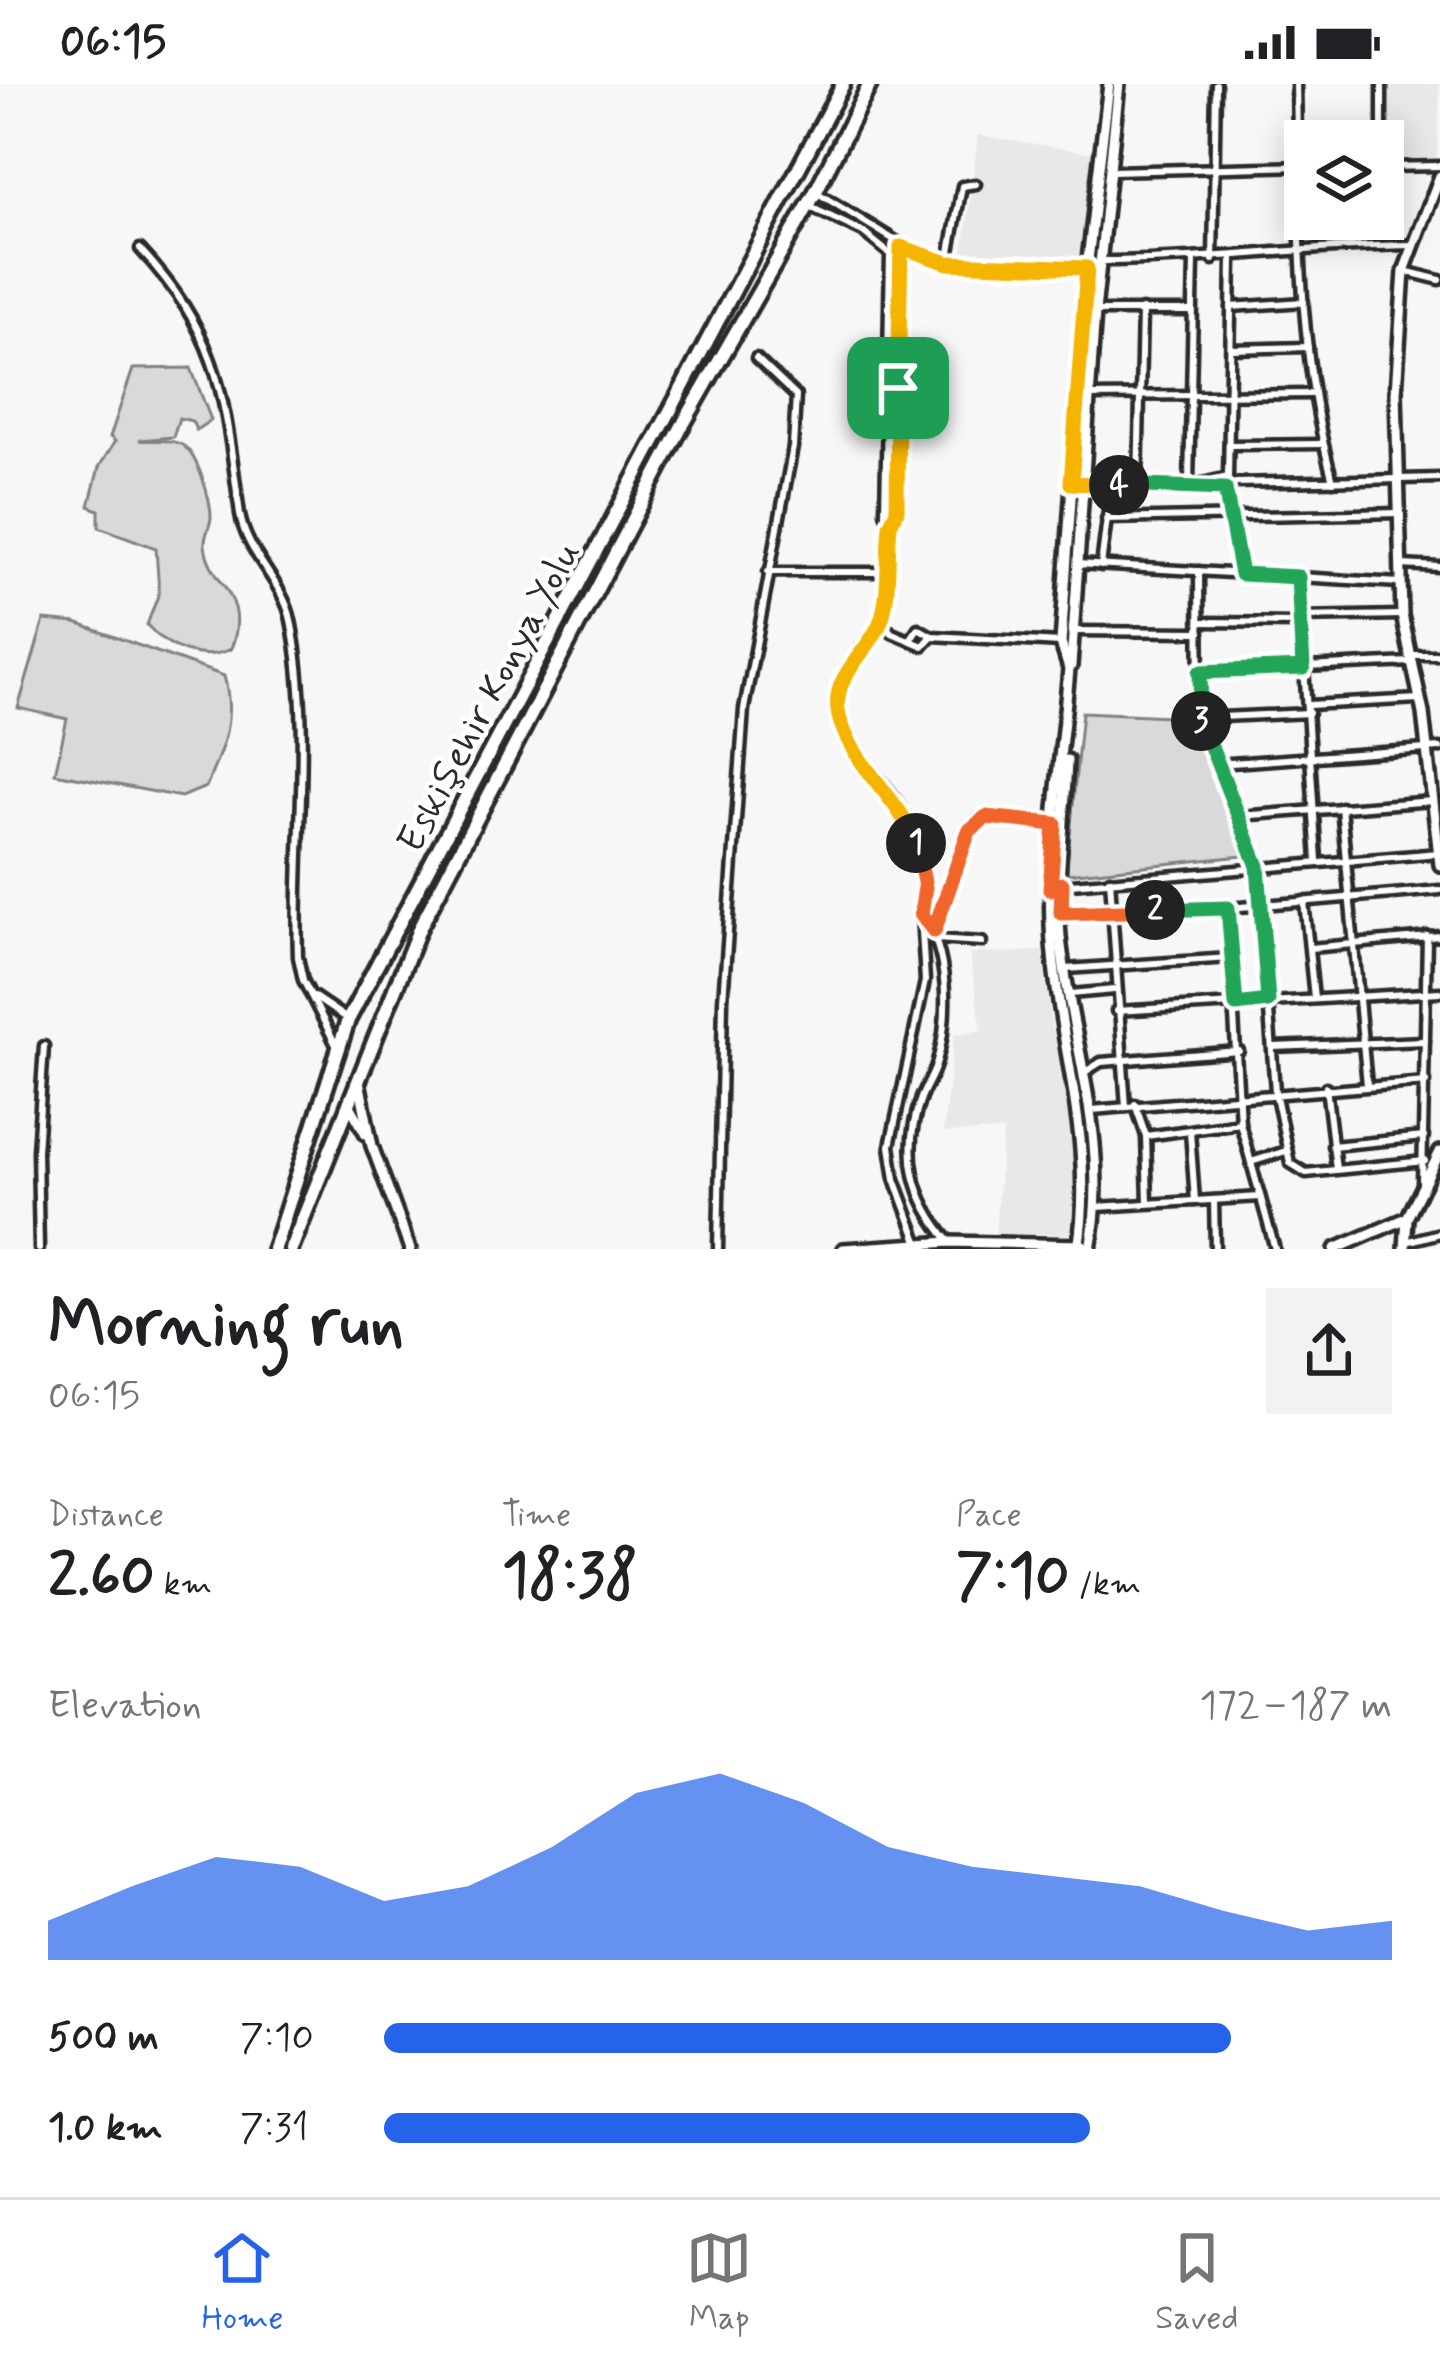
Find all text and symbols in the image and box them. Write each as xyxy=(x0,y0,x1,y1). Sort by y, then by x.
text: 06:15 xyxy=(60,13,166,72)
map controls xyxy=(1284,120,1404,240)
button: layers xyxy=(1284,120,1404,240)
pin xyxy=(847,337,949,439)
icon: arrive xyxy=(865,355,931,421)
pin: 4 xyxy=(1089,455,1149,515)
text: 4 xyxy=(1109,463,1129,507)
street label: Eskişehir Konya Yolu xyxy=(387,533,594,862)
pin: 3 xyxy=(1171,691,1231,751)
text: 3 xyxy=(1194,699,1208,743)
pin: 1 xyxy=(886,813,946,873)
text: 1 xyxy=(909,821,923,865)
pin: 2 xyxy=(1125,880,1185,940)
text: 2 xyxy=(1147,888,1163,932)
text: Morning run xyxy=(48,1283,404,1369)
button: share xyxy=(1266,1288,1392,1414)
text: 06:15 xyxy=(48,1371,140,1422)
text: Distance xyxy=(48,1494,164,1538)
text: Time xyxy=(502,1494,571,1538)
text: Pace xyxy=(956,1494,1022,1538)
text: 2.60 xyxy=(48,1538,155,1617)
text: 18:38 xyxy=(502,1538,638,1617)
text: 7:10 xyxy=(956,1538,1070,1617)
text: km xyxy=(155,1563,212,1607)
text: /km xyxy=(1070,1563,1141,1607)
text: Elevation xyxy=(48,1681,202,1732)
text: 172–187 m xyxy=(1200,1681,1392,1732)
text: 500 m xyxy=(48,2013,159,2064)
text: 7:10 xyxy=(240,2013,314,2064)
text: 1.0 km xyxy=(48,2103,163,2154)
text: 7:31 xyxy=(240,2103,308,2154)
tab: Home xyxy=(201,2225,283,2341)
tab: Map xyxy=(686,2225,752,2341)
tab: Saved xyxy=(1155,2225,1239,2341)

